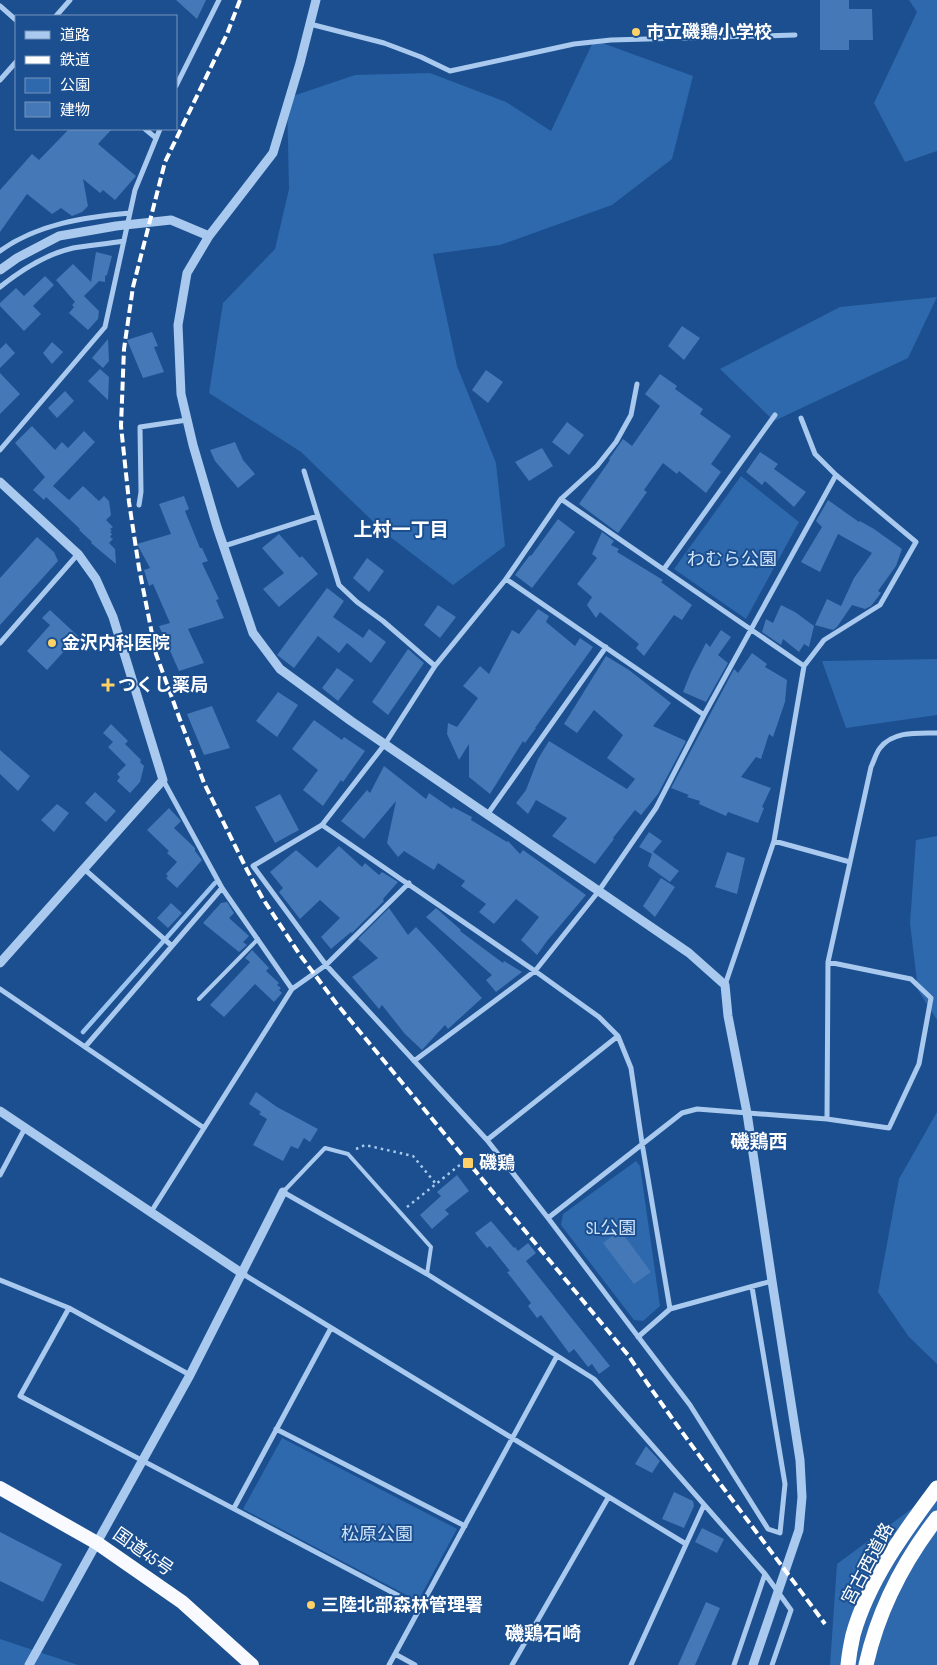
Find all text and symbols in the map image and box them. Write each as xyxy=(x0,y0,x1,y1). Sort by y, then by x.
legend xyxy=(15,15,178,130)
place label: 市立磯鶏小学校 xyxy=(646,22,772,43)
text: 道路 xyxy=(60,26,90,45)
marker: 市立磯鶏小学校 xyxy=(630,26,642,38)
text: 鉄道 xyxy=(60,51,90,70)
text: 公園 xyxy=(60,76,90,95)
text: 建物 xyxy=(60,101,90,120)
district label: 上村一丁目 xyxy=(353,519,449,542)
park label: わむら公園 xyxy=(687,549,777,570)
place label: 金沢内科医院 xyxy=(62,633,170,654)
marker: 金沢内科医院 xyxy=(46,637,58,649)
place label: つくし薬局 xyxy=(118,675,208,696)
marker: つくし薬局 xyxy=(102,679,114,691)
district label: 磯鶏西 xyxy=(730,1131,788,1154)
place label: 磯鶏 xyxy=(479,1153,515,1174)
marker: 磯鶏 xyxy=(461,1156,475,1170)
park label: SL公園 xyxy=(586,1218,636,1239)
street label: 宮古西道路 xyxy=(838,1519,898,1609)
street label: 国道45号 xyxy=(109,1524,177,1580)
park label: 松原公園 xyxy=(341,1524,413,1545)
place label: 三陸北部森林管理署 xyxy=(321,1595,483,1616)
marker: 三陸北部森林管理署 xyxy=(305,1599,317,1611)
district label: 磯鶏石崎 xyxy=(505,1623,581,1646)

